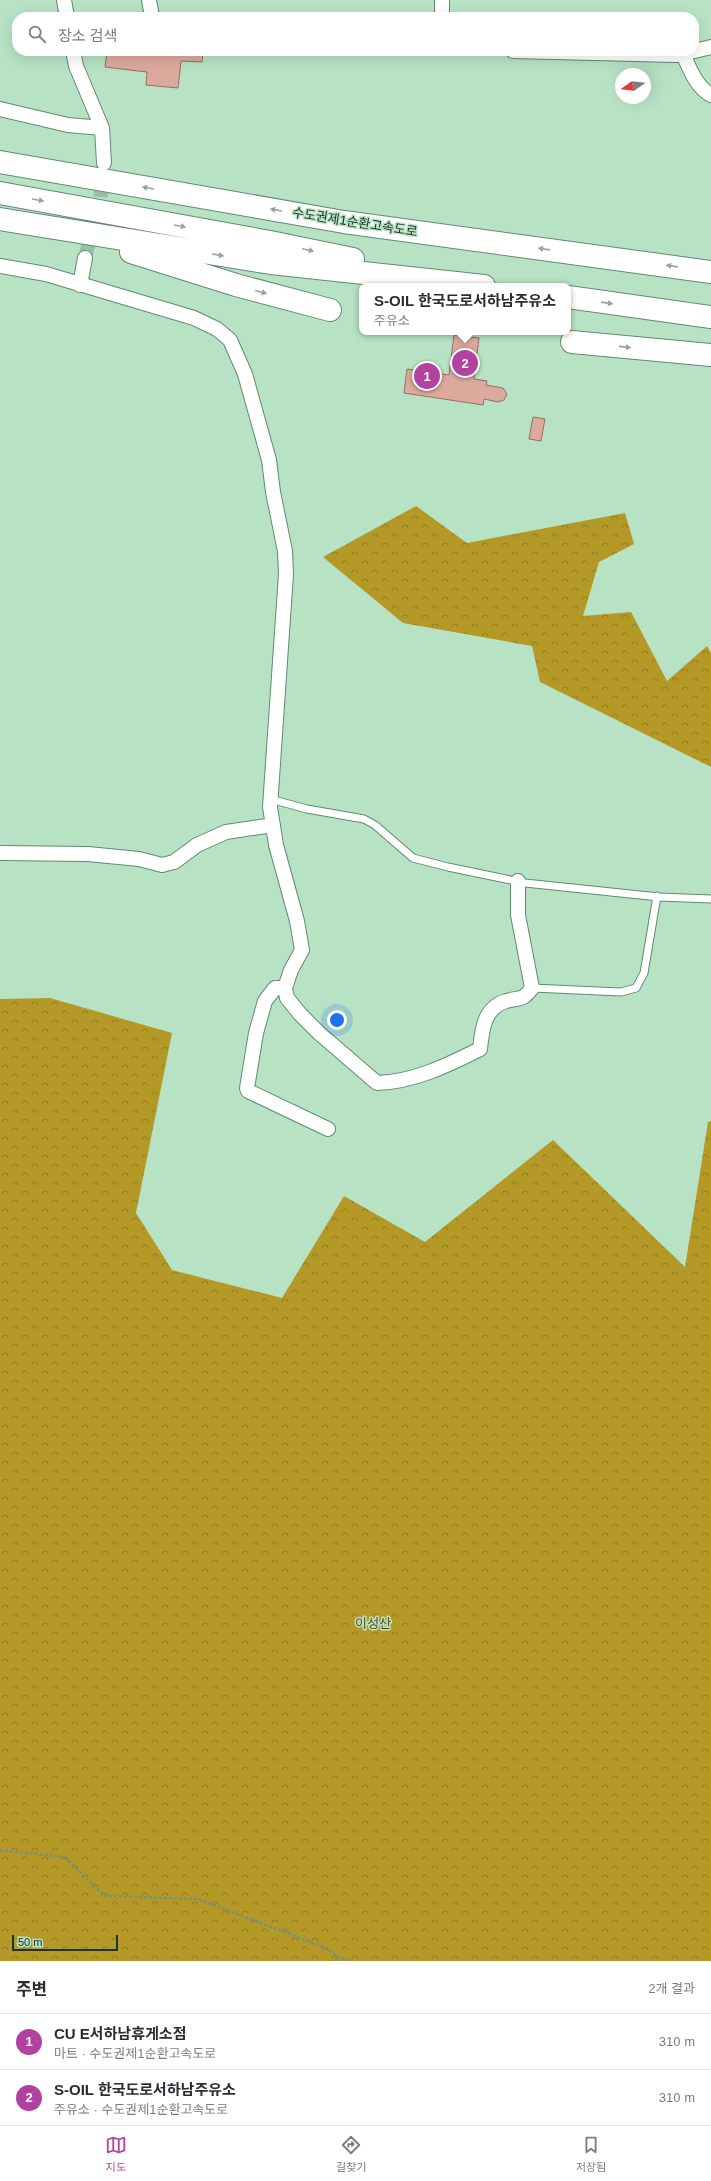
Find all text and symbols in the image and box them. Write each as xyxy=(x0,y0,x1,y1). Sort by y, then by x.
search box xyxy=(12,12,699,56)
icon: search xyxy=(26,23,48,45)
text: 장소 검색 xyxy=(58,27,117,44)
north arrow xyxy=(615,68,651,104)
one-way arrow xyxy=(142,185,154,191)
one-way arrow xyxy=(32,197,44,203)
street label: 수도권제1순환고속도로 xyxy=(291,205,419,239)
one-way arrow xyxy=(270,207,282,213)
one-way arrow xyxy=(174,223,186,229)
one-way arrow xyxy=(537,246,550,252)
one-way arrow xyxy=(302,247,314,253)
one-way arrow xyxy=(212,252,224,258)
one-way arrow xyxy=(666,263,678,269)
popup xyxy=(359,283,571,335)
one-way arrow xyxy=(255,289,267,295)
text: S-OIL 한국도로서하남주유소 xyxy=(374,292,556,309)
one-way arrow xyxy=(601,299,613,306)
text: 주유소 xyxy=(374,313,410,328)
one-way arrow xyxy=(619,344,631,350)
pin: 2 xyxy=(452,348,478,378)
pin: 1 xyxy=(414,361,440,391)
your location xyxy=(327,1010,347,1030)
park label: 이성산 xyxy=(355,1616,391,1631)
scale bar xyxy=(12,1933,118,1952)
text: 50 m xyxy=(18,1936,42,1948)
text: 주변 xyxy=(16,1980,47,1999)
text: 2개 결과 xyxy=(648,1981,695,1996)
text: CU E서하남휴게소점 xyxy=(54,2025,186,2042)
text: 1 xyxy=(25,2034,33,2049)
text: 310 m xyxy=(659,2034,695,2049)
text: 마트 · 수도권제1순환고속도로 xyxy=(54,2046,216,2061)
text: S-OIL 한국도로서하남주유소 xyxy=(54,2081,236,2098)
text: 2 xyxy=(25,2090,33,2105)
text: 310 m xyxy=(659,2090,695,2105)
text: 주유소 · 수도권제1순환고속도로 xyxy=(54,2102,228,2117)
tab: 지도 xyxy=(105,2134,127,2174)
tab: 길찾기 xyxy=(336,2134,366,2174)
tab: 저장됨 xyxy=(576,2134,606,2174)

